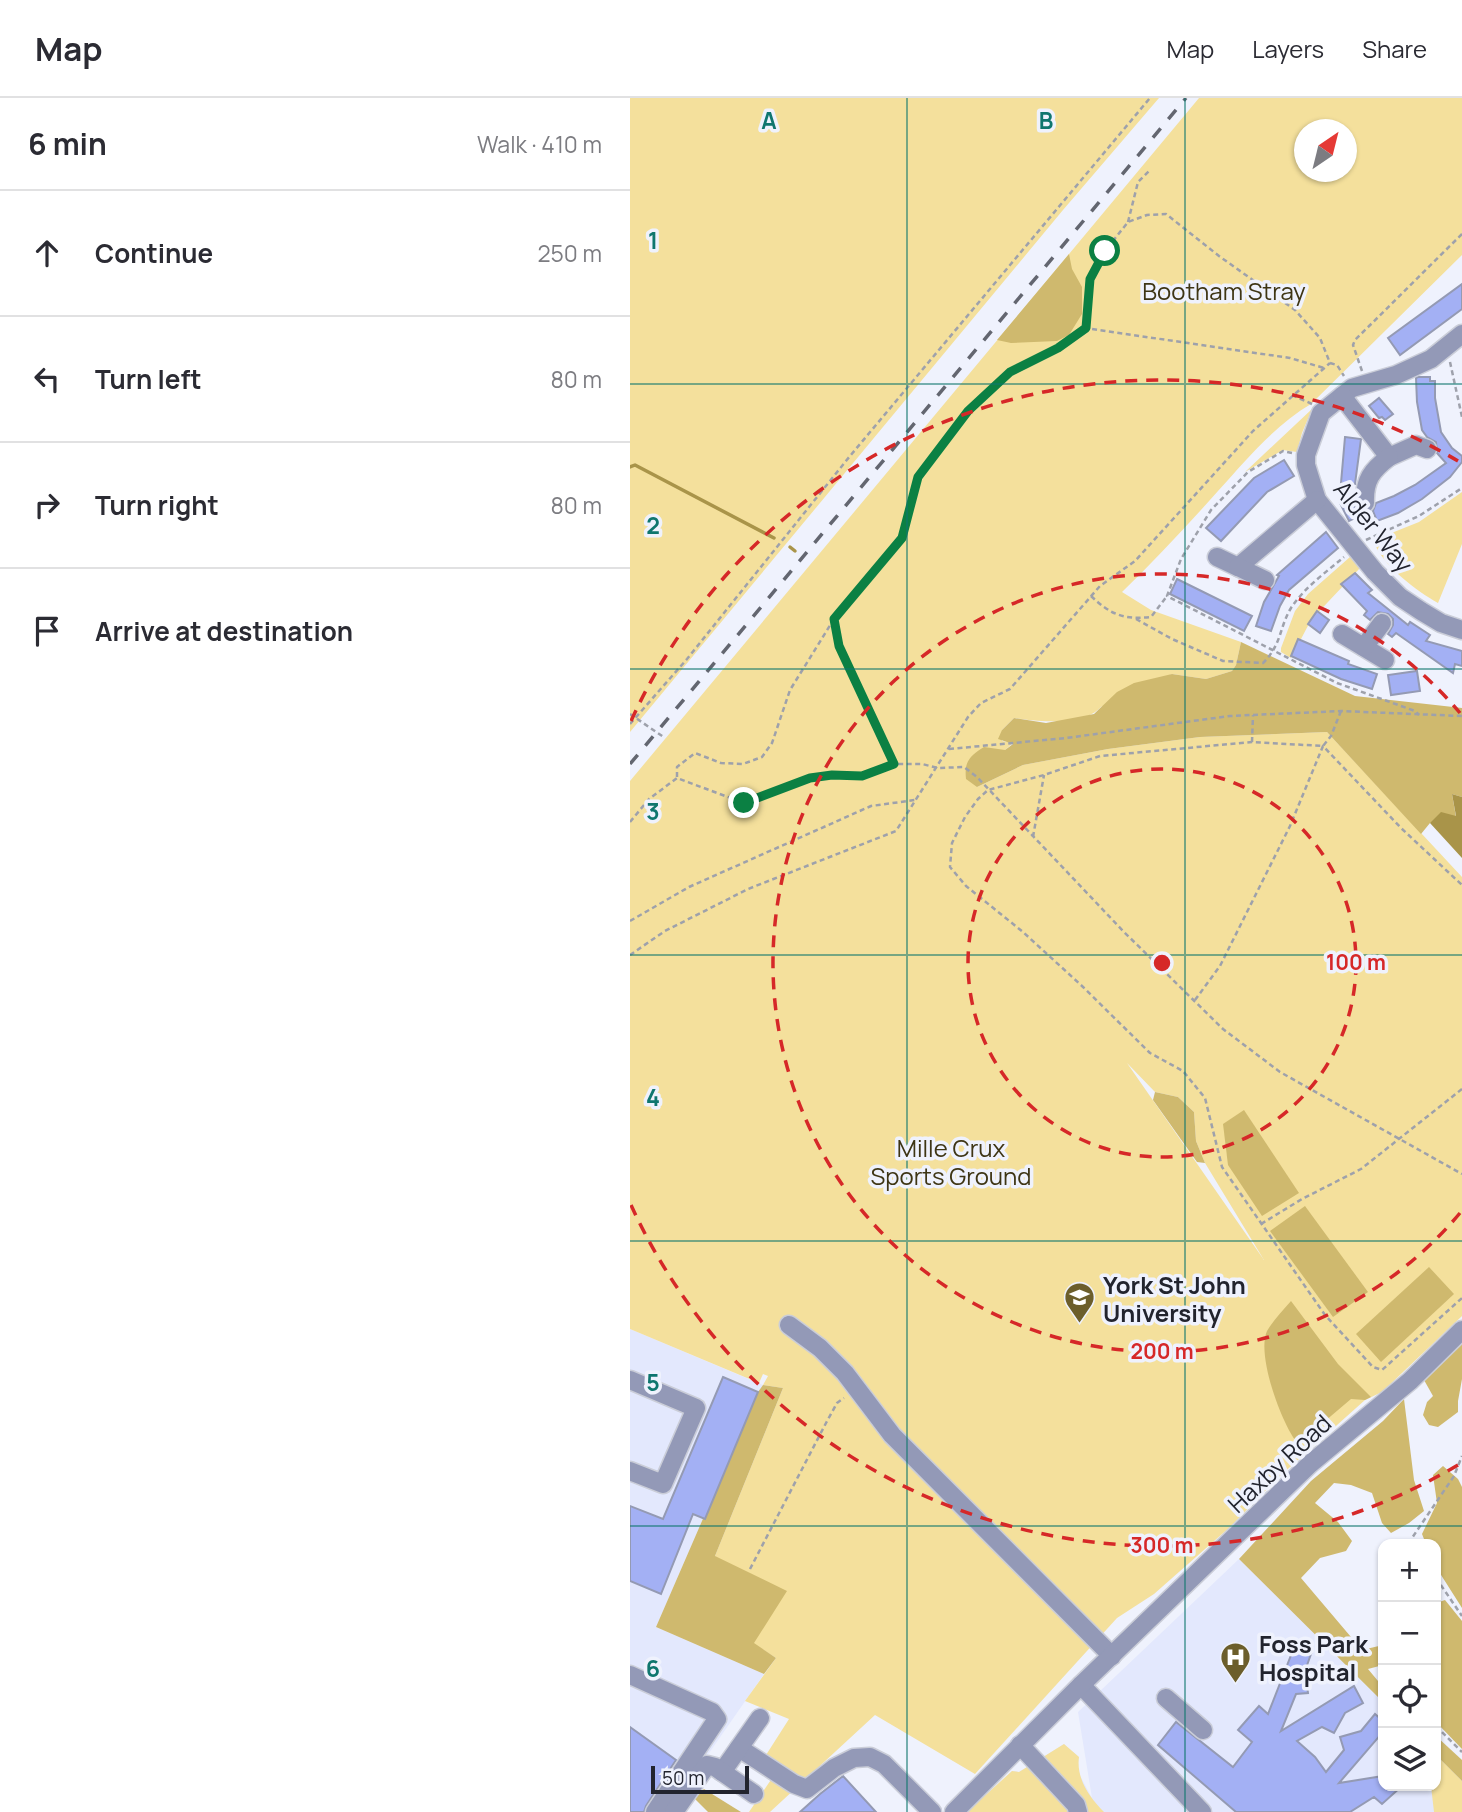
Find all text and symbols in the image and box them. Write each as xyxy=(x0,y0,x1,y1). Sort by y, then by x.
text: Map xyxy=(35,26,103,71)
text: Map xyxy=(1167,32,1214,65)
text: Layers xyxy=(1252,32,1324,65)
text: Share xyxy=(1362,32,1427,65)
text: A xyxy=(761,104,777,136)
text: B xyxy=(1039,104,1053,136)
north arrow xyxy=(1294,119,1357,182)
text: 6 min xyxy=(28,123,107,164)
text: Walk · 410 m xyxy=(477,128,602,160)
text: 1 xyxy=(648,224,658,256)
icon: ahead xyxy=(28,234,66,272)
text: Continue xyxy=(95,235,213,271)
route start xyxy=(1089,235,1120,266)
text: 250 m xyxy=(537,237,602,269)
park label: Bootham Stray xyxy=(1142,274,1306,307)
icon: left xyxy=(28,360,66,398)
text: Turn left xyxy=(95,361,202,397)
text: 80 m xyxy=(551,363,602,395)
street label: Alder Way xyxy=(1327,473,1421,579)
icon: right xyxy=(28,486,66,524)
text: Turn right xyxy=(95,487,219,523)
text: 80 m xyxy=(551,489,602,521)
text: 2 xyxy=(646,509,660,541)
icon: arrive xyxy=(28,612,66,650)
text: Arrive at destination xyxy=(95,613,353,649)
route end xyxy=(728,787,759,818)
text: 3 xyxy=(646,795,660,827)
text: 100 m xyxy=(1326,948,1386,976)
centre of rings xyxy=(1150,951,1174,975)
text: 4 xyxy=(646,1081,660,1113)
park label: Mille Crux Sports Ground xyxy=(870,1131,1032,1192)
place label: York St John University xyxy=(1103,1268,1246,1329)
school or university icon: York St John University xyxy=(1063,1281,1097,1325)
text: 200 m xyxy=(1130,1337,1194,1365)
text: 5 xyxy=(646,1366,660,1398)
street label: Haxby Road xyxy=(1220,1406,1338,1520)
text: 300 m xyxy=(1131,1531,1193,1559)
map controls xyxy=(1378,1539,1441,1791)
button: + xyxy=(1378,1539,1441,1602)
button: − xyxy=(1378,1602,1441,1665)
place label: Foss Park Hospital xyxy=(1259,1627,1369,1688)
hospital icon: Foss Park Hospital xyxy=(1219,1640,1253,1684)
text: 6 xyxy=(646,1652,660,1684)
button: locate xyxy=(1378,1665,1441,1728)
button: layers xyxy=(1378,1728,1441,1791)
scale bar xyxy=(651,1763,749,1795)
text: 50 m xyxy=(662,1765,704,1791)

